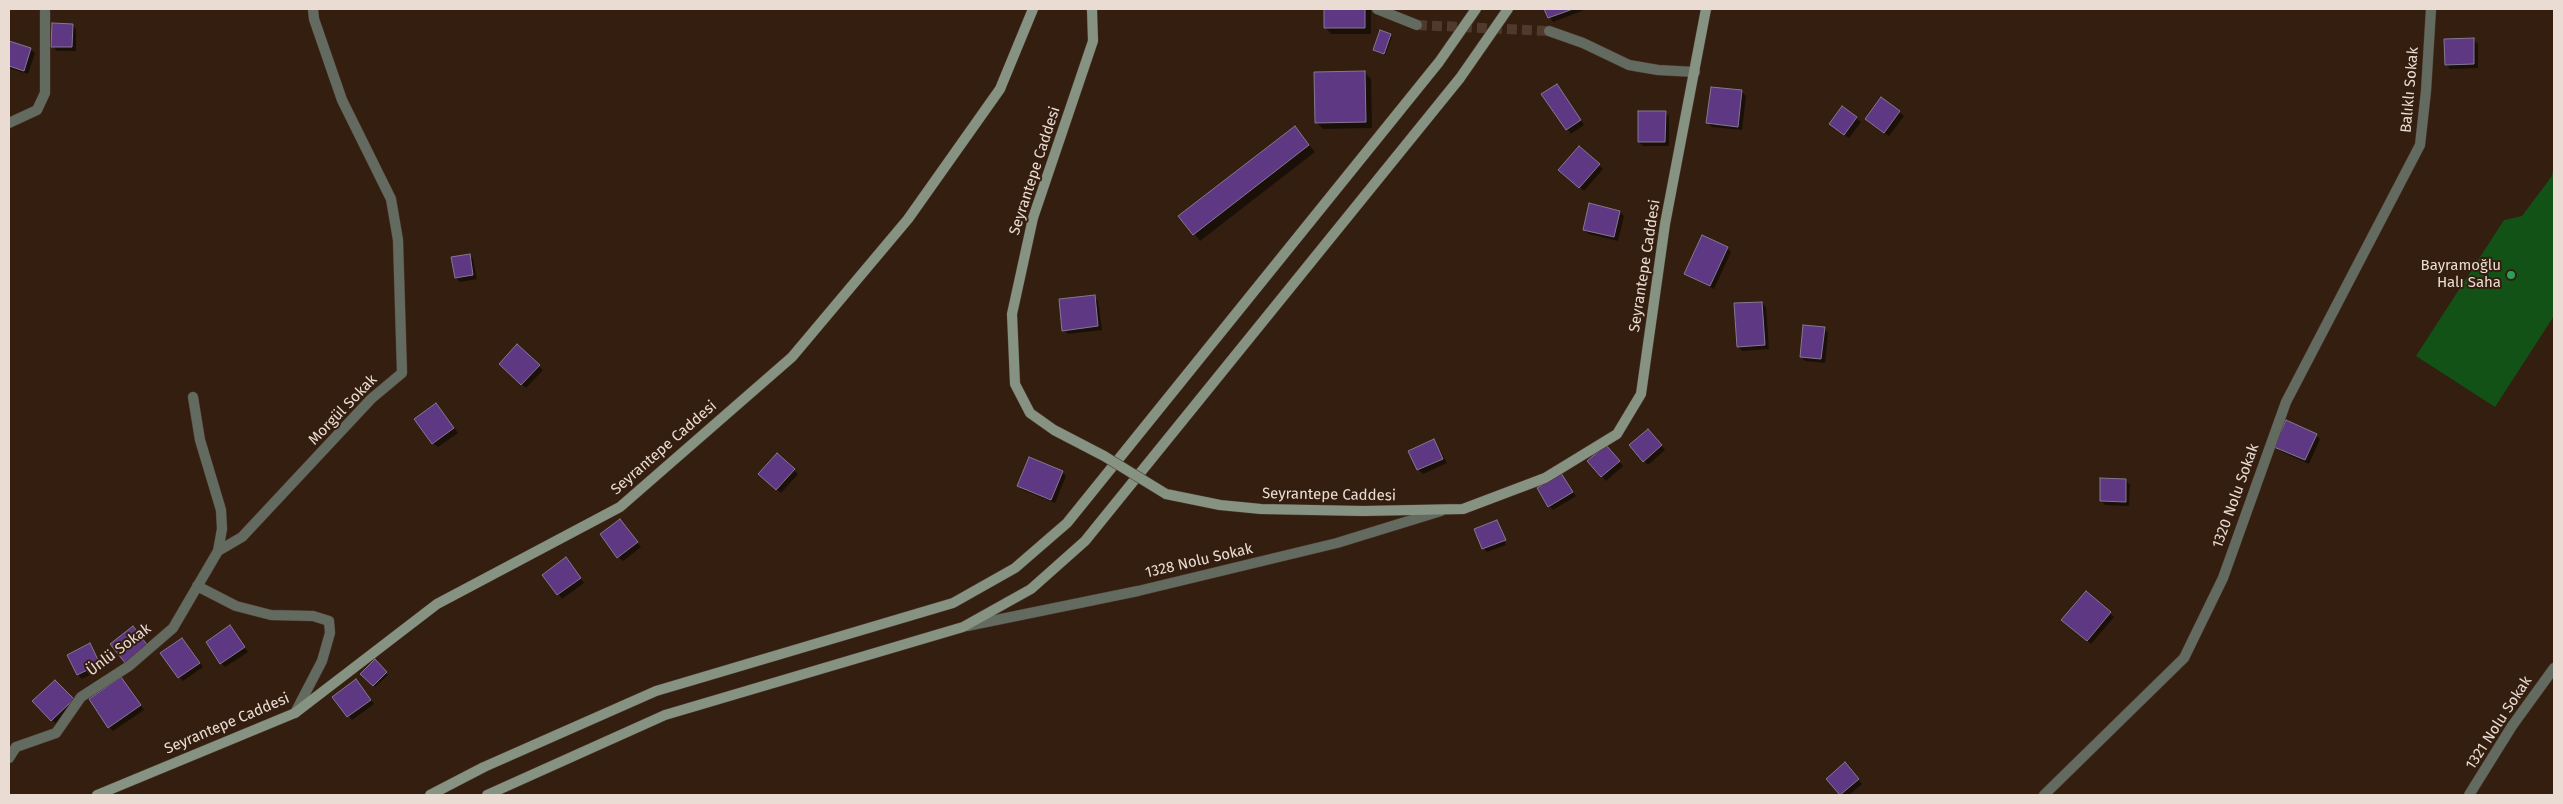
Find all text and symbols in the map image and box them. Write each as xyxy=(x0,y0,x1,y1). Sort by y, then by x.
street label: Balıklı Sokak xyxy=(2397,46,2423,134)
street label: Seyrantepe Caddesi xyxy=(1006,104,1064,238)
street label: Seyrantepe Caddesi xyxy=(1626,198,1664,334)
place label: Bayramoğlu Halı Saha xyxy=(2421,257,2501,292)
marker: Bayramoğlu Halı Saha xyxy=(2505,269,2517,281)
street label: Morgül Sokak xyxy=(305,371,381,449)
street label: Seyrantepe Caddesi xyxy=(608,397,720,499)
street label: 1320 Nolu Sokak xyxy=(2209,441,2263,551)
street label: Seyrantepe Caddesi xyxy=(1262,485,1396,505)
street label: 1328 Nolu Sokak xyxy=(1143,540,1255,582)
street label: Ünlü Sokak xyxy=(83,620,155,680)
street label: 1321 Nolu Sokak xyxy=(2462,673,2536,773)
street label: Seyrantepe Caddesi xyxy=(162,690,292,758)

